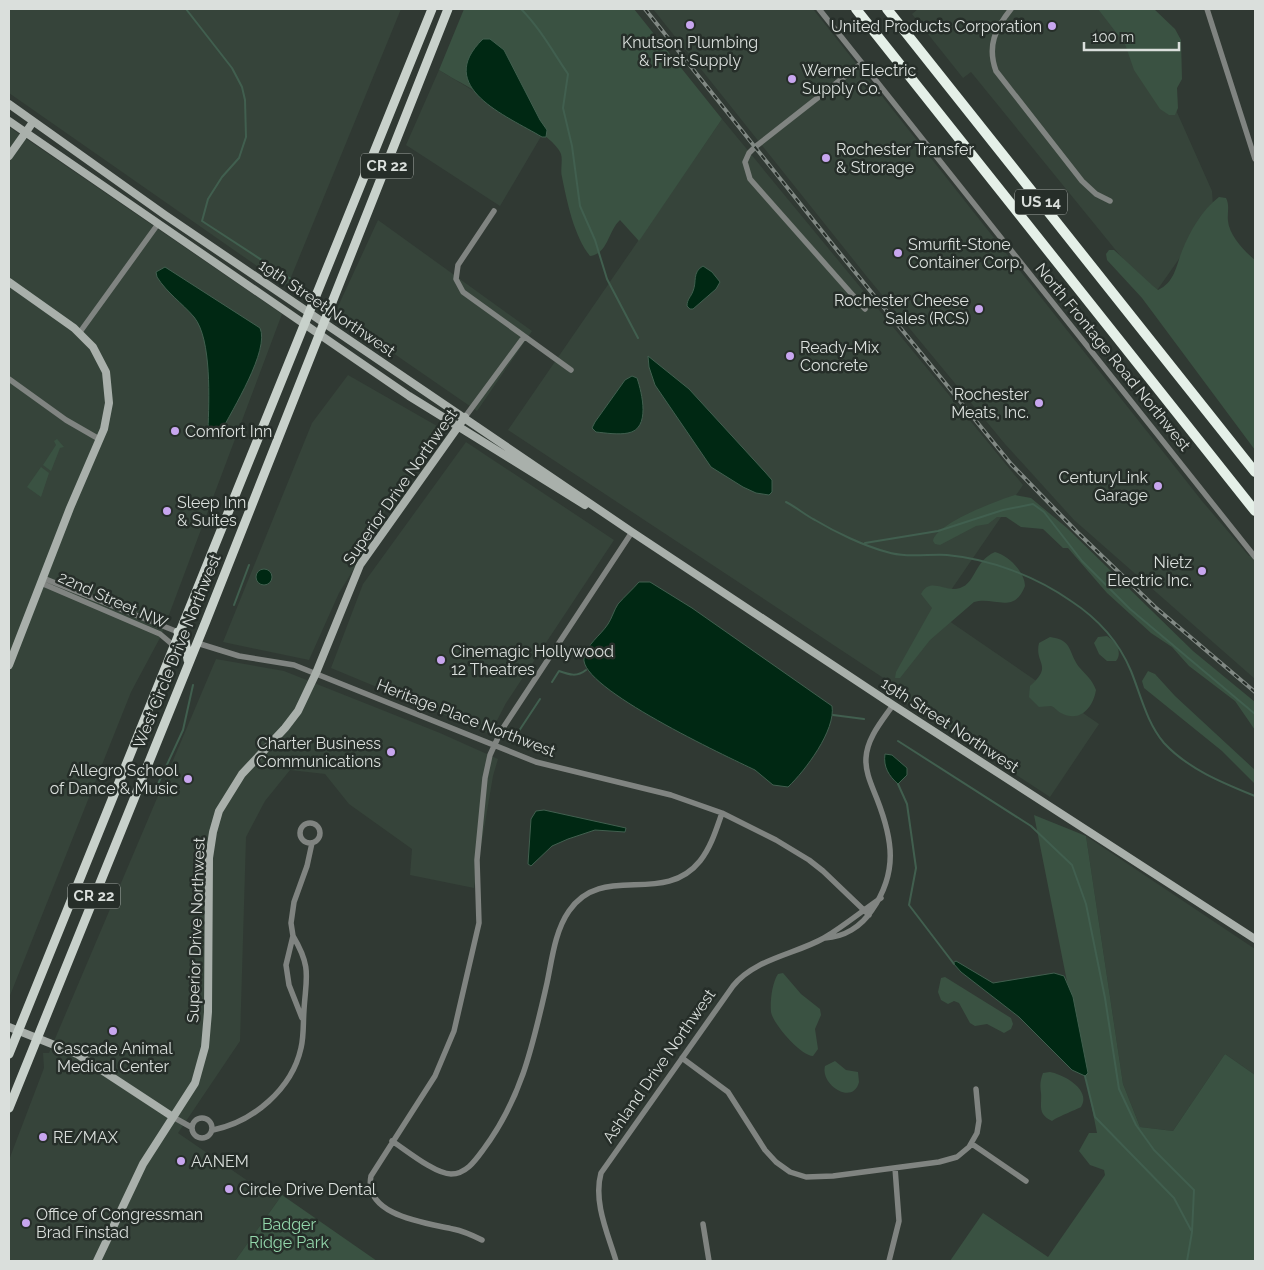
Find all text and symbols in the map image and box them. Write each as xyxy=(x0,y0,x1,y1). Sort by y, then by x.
place label: United Products Corporation xyxy=(831,17,1042,36)
marker: Knutson Plumbing & First Supply xyxy=(684,19,696,31)
marker: United Products Corporation xyxy=(1046,20,1058,32)
scale bar xyxy=(1084,20,1179,52)
text: 100 m xyxy=(1092,28,1134,46)
place label: Knutson Plumbing & First Supply xyxy=(622,33,758,70)
place label: Werner Electric Supply Co. xyxy=(802,61,916,98)
marker: Werner Electric Supply Co. xyxy=(786,73,798,85)
place label: Rochester Transfer & Strorage xyxy=(836,140,975,177)
marker: Rochester Transfer & Strorage xyxy=(820,152,832,164)
road number: CR 22 xyxy=(361,154,413,178)
road number: US 14 xyxy=(1015,190,1067,214)
place label: Smurfit-Stone Container Corp. xyxy=(908,235,1022,272)
marker: Smurfit-Stone Container Corp. xyxy=(892,247,904,259)
street label: 19th Street Northwest xyxy=(255,255,399,361)
street label: North Frontage Road Northwest xyxy=(1031,259,1195,455)
place label: Rochester Cheese Sales (RCS) xyxy=(834,291,969,328)
marker: Rochester Cheese Sales (RCS) xyxy=(973,303,985,315)
place label: Ready-Mix Concrete xyxy=(800,338,879,375)
marker: Ready-Mix Concrete xyxy=(784,350,796,362)
place label: Rochester Meats, Inc. xyxy=(951,385,1029,422)
marker: Rochester Meats, Inc. xyxy=(1033,397,1045,409)
street label: Superior Drive Northwest xyxy=(339,405,461,569)
place label: Comfort Inn xyxy=(185,422,272,441)
marker: Comfort Inn xyxy=(169,425,181,437)
place label: CenturyLink Garage xyxy=(1059,468,1149,505)
marker: CenturyLink Garage xyxy=(1152,480,1164,492)
place label: Sleep Inn & Suites xyxy=(177,493,246,530)
marker: Sleep Inn & Suites xyxy=(161,505,173,517)
street label: West Circle Drive Northwest xyxy=(129,550,225,751)
place label: Nietz Electric Inc. xyxy=(1107,553,1192,590)
marker: Nietz Electric Inc. xyxy=(1196,565,1208,577)
street label: 22nd Street NW xyxy=(55,567,171,633)
place label: Cinemagic Hollywood 12 Theatres xyxy=(451,642,614,679)
marker: Cinemagic Hollywood 12 Theatres xyxy=(435,654,447,666)
street label: 19th Street Northwest xyxy=(878,673,1023,777)
street label: Heritage Place Northwest xyxy=(374,675,559,761)
place label: Charter Business Communications xyxy=(256,734,381,771)
marker: Charter Business Communications xyxy=(385,746,397,758)
place label: Allegro School of Dance & Music xyxy=(50,761,179,798)
marker: Allegro School of Dance & Music xyxy=(182,773,194,785)
street label: Superior Drive Northwest xyxy=(183,836,209,1023)
road number: CR 22 xyxy=(68,884,120,908)
street label: Ashland Drive Northwest xyxy=(599,985,720,1147)
marker: Cascade Animal Medical Center xyxy=(107,1025,119,1037)
place label: Cascade Animal Medical Center xyxy=(53,1039,173,1076)
place label: RE/MAX xyxy=(53,1128,119,1147)
marker: RE/MAX xyxy=(37,1131,49,1143)
place label: AANEM xyxy=(191,1152,249,1171)
marker: AANEM xyxy=(175,1155,187,1167)
place label: Circle Drive Dental xyxy=(239,1180,377,1199)
marker: Circle Drive Dental xyxy=(223,1183,235,1195)
place label: Office of Congressman Brad Finstad xyxy=(36,1205,203,1242)
park label: Badger Ridge Park xyxy=(249,1215,329,1252)
marker: Office of Congressman Brad Finstad xyxy=(20,1217,32,1229)

